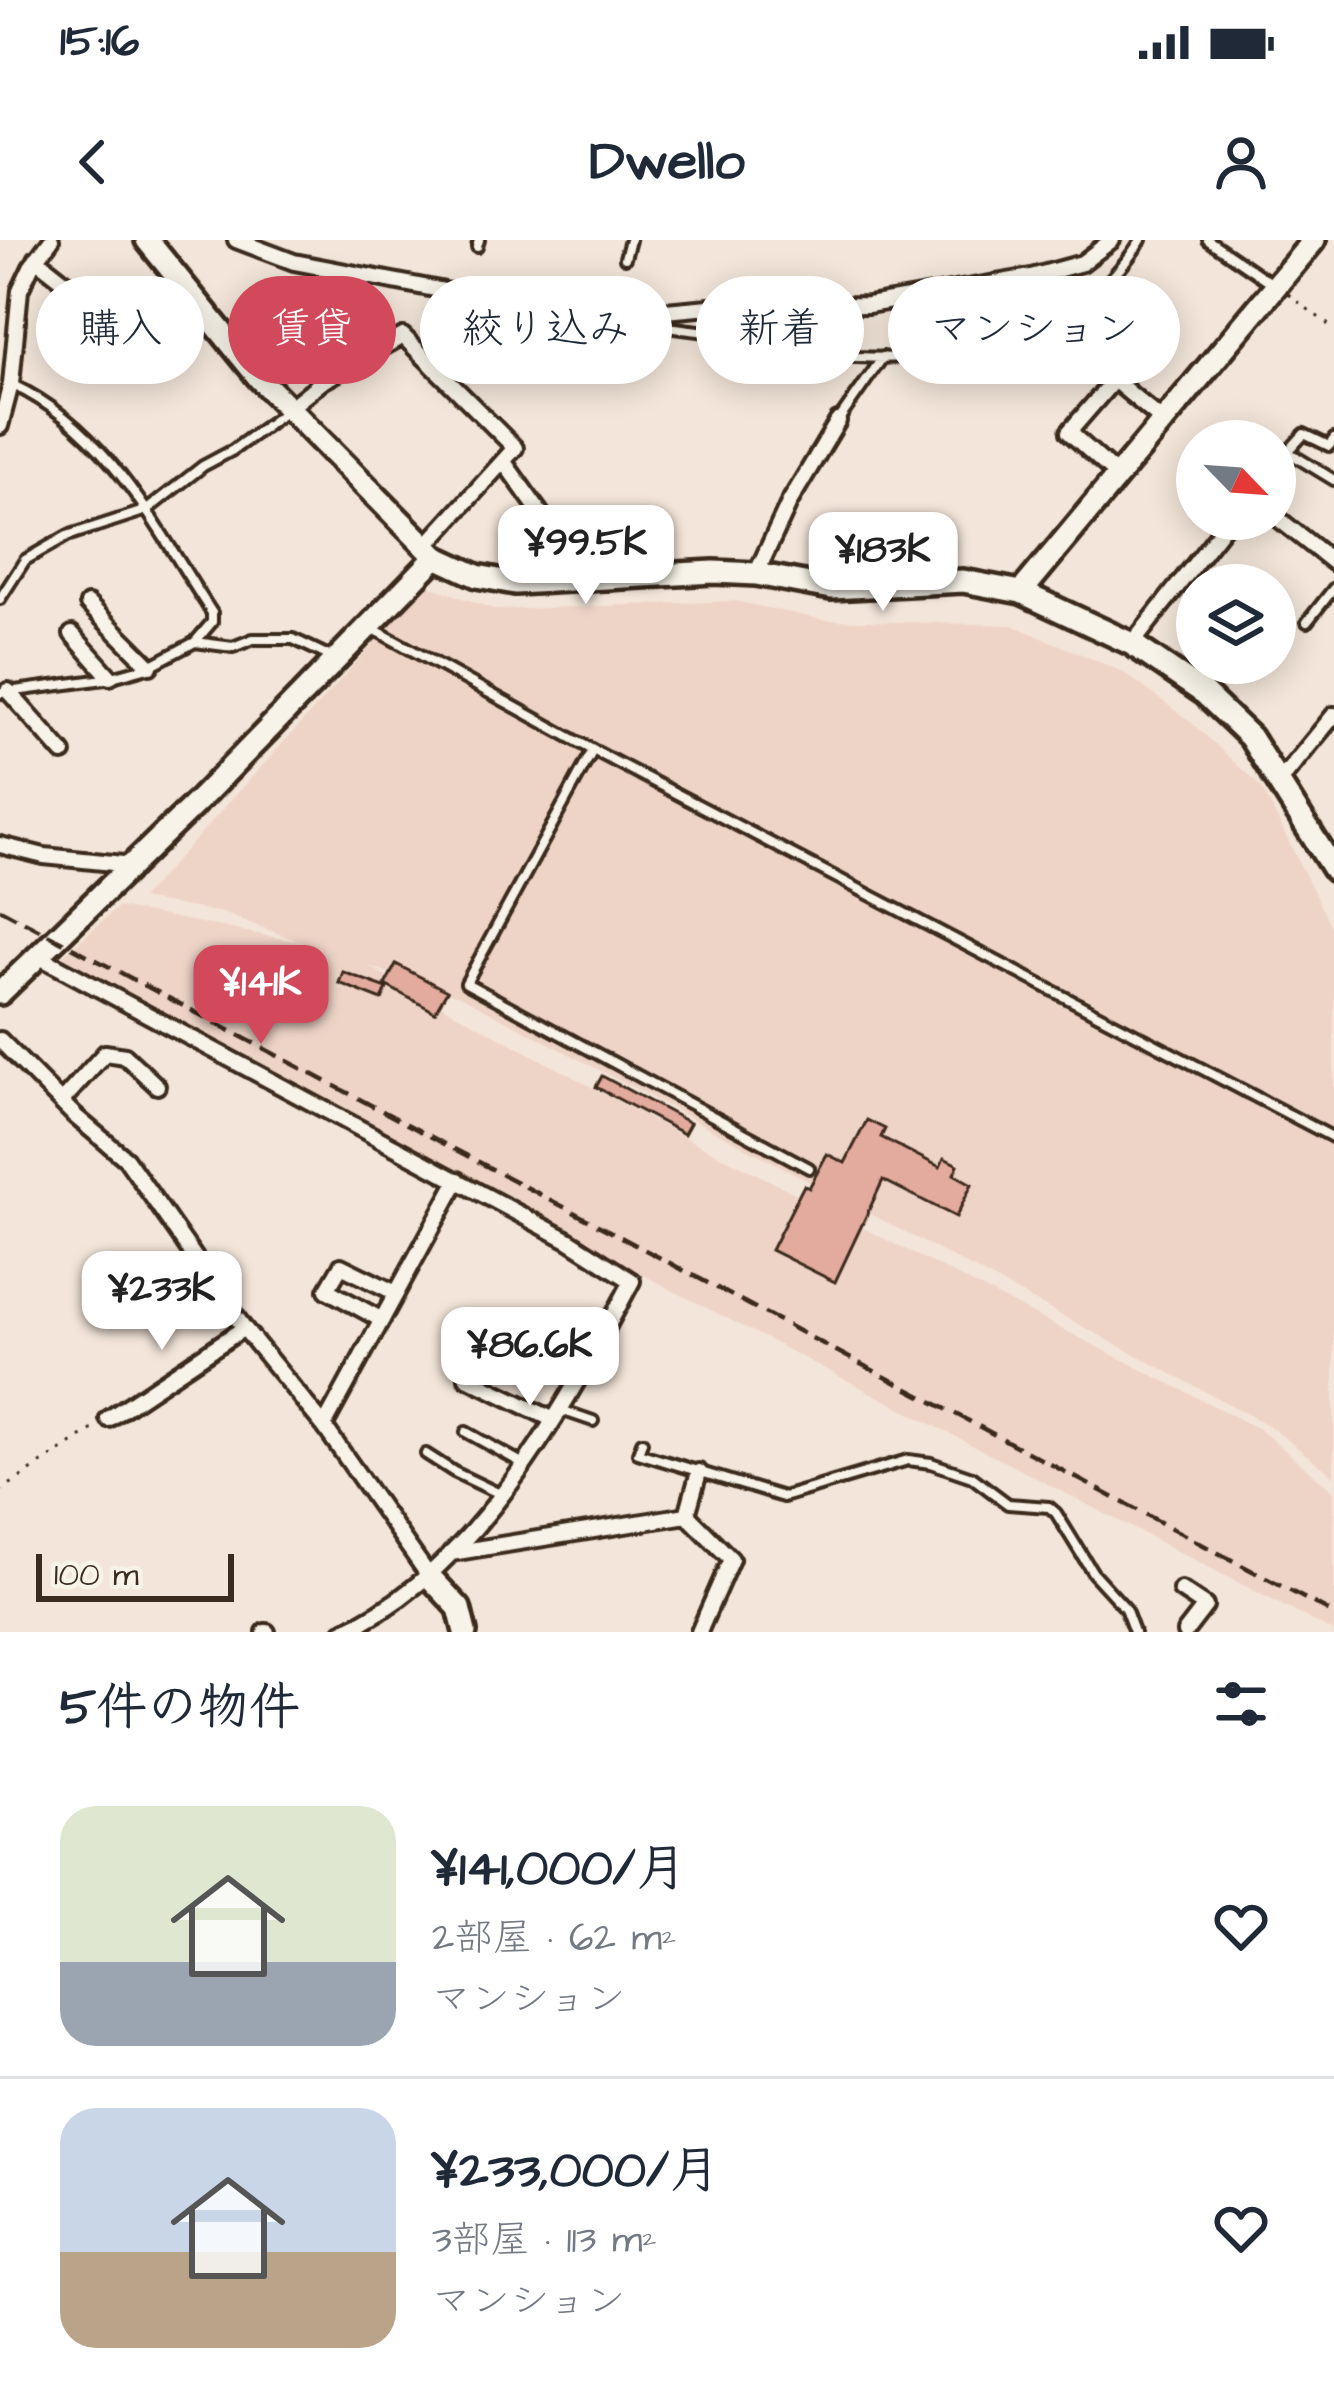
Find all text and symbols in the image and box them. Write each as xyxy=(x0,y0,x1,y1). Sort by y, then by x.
text: 15:16 xyxy=(60,11,139,73)
text: Dwello xyxy=(589,125,745,200)
icon: back xyxy=(60,129,126,195)
icon: person xyxy=(1208,129,1274,195)
chip: 購入 xyxy=(36,276,204,384)
chip: 賃貸 xyxy=(228,276,396,384)
chip: 絞り込み xyxy=(420,276,672,384)
chip: 新着 xyxy=(696,276,864,384)
chip: マンション xyxy=(888,276,1180,384)
north arrow xyxy=(1176,420,1296,540)
map controls xyxy=(1176,420,1296,684)
pin: ¥99.5K xyxy=(488,505,684,607)
pin: ¥183K xyxy=(799,512,967,614)
text: ¥99.5K xyxy=(525,517,647,571)
text: ¥183K xyxy=(836,524,930,578)
button: layers xyxy=(1176,564,1296,684)
pin: ¥141K xyxy=(177,945,345,1047)
text: ¥141K xyxy=(221,957,301,1011)
pin: ¥233K xyxy=(78,1251,246,1353)
text: ¥233K xyxy=(109,1263,215,1317)
pin: ¥86.6K xyxy=(432,1307,628,1409)
text: ¥86.6K xyxy=(468,1319,592,1373)
scale bar xyxy=(36,1548,234,1601)
text: 100 m xyxy=(54,1552,139,1598)
icon: filters xyxy=(1208,1671,1274,1737)
text: 5件の物件 xyxy=(60,1673,300,1744)
text: ¥141,000/月 xyxy=(432,1834,687,1905)
icon: home xyxy=(156,1854,300,1998)
icon: heart xyxy=(1208,1893,1274,1959)
text: 2部屋 · 62 m² xyxy=(432,1912,676,1966)
text: マンション xyxy=(432,1973,625,2027)
text: ¥233,000/月 xyxy=(432,2136,720,2207)
icon: home xyxy=(156,2156,300,2300)
icon: heart xyxy=(1208,2195,1274,2261)
text: 3部屋 · 113 m² xyxy=(432,2214,657,2268)
text: マンション xyxy=(432,2275,625,2329)

